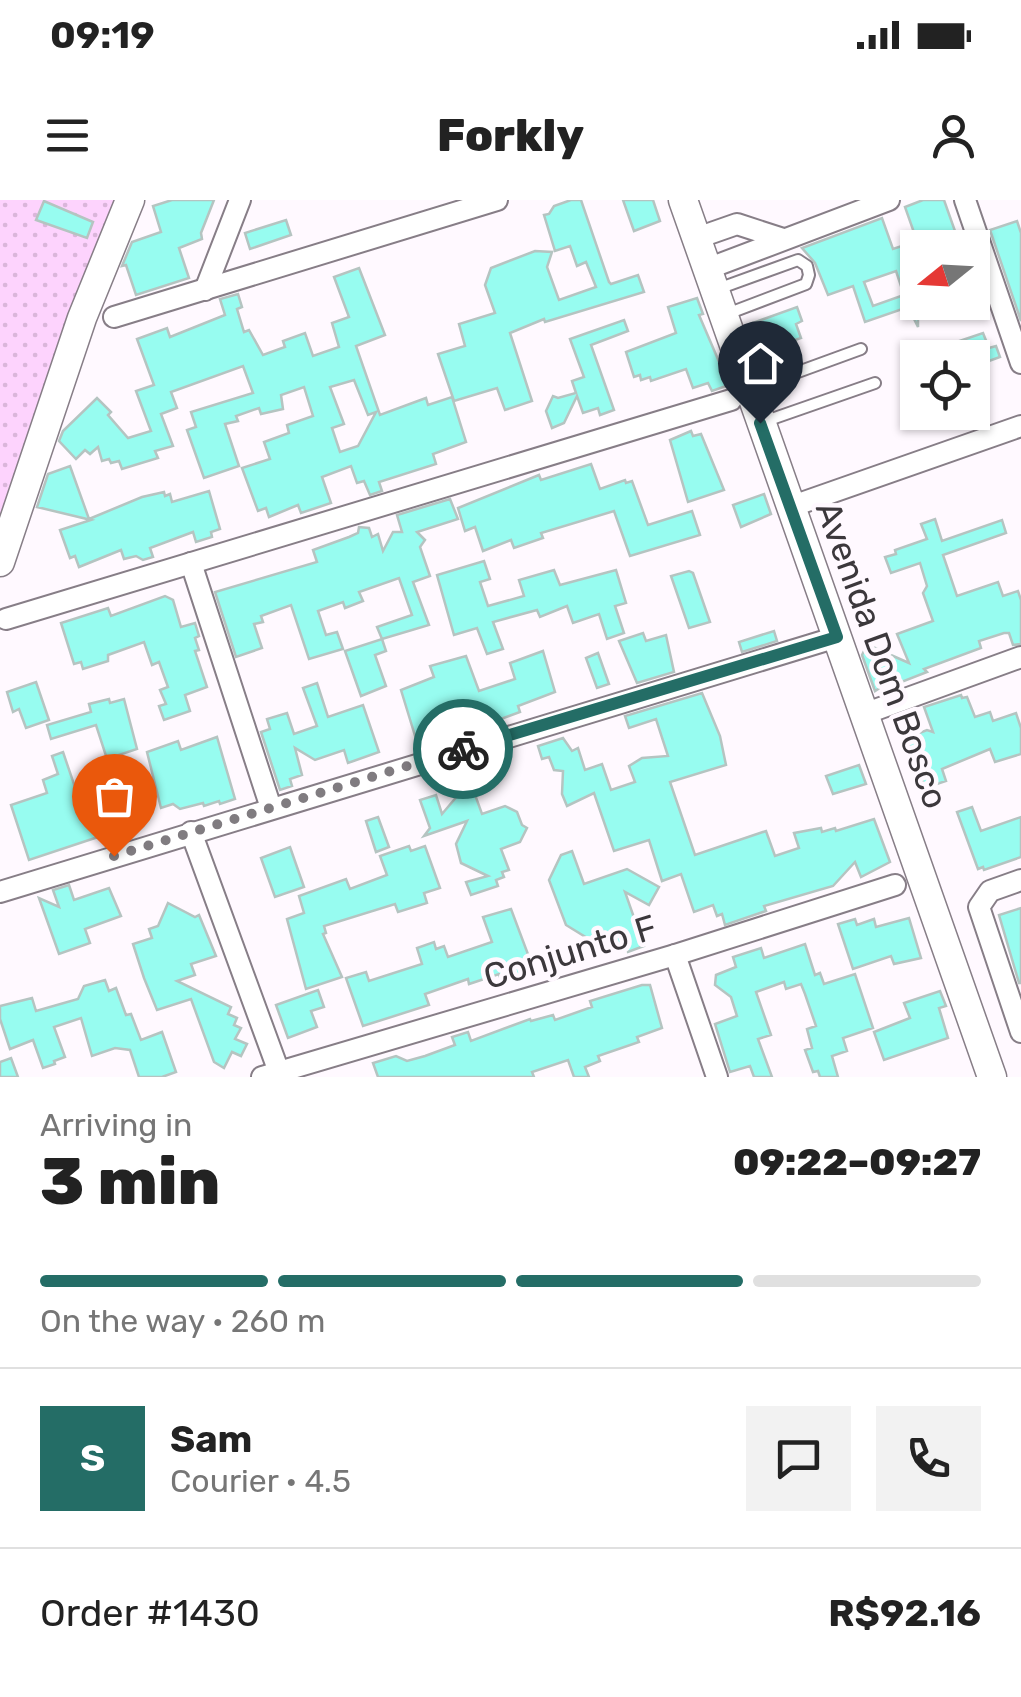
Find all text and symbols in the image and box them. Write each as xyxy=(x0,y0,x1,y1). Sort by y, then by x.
text: 09:19 xyxy=(50,12,155,58)
icon: menu xyxy=(40,108,95,163)
icon: person xyxy=(926,108,981,163)
text: Forkly xyxy=(437,109,584,162)
north arrow xyxy=(900,230,990,320)
map controls xyxy=(900,230,990,430)
pin xyxy=(718,321,803,424)
icon: home xyxy=(733,336,788,391)
button: locate xyxy=(900,340,990,430)
street label: Avenida Dom Bosco xyxy=(807,496,957,814)
courier xyxy=(413,699,513,799)
icon: bike xyxy=(436,722,491,777)
pin xyxy=(72,754,157,857)
icon: bag xyxy=(87,769,142,824)
street label: Conjunto F xyxy=(479,906,661,998)
text: Arriving in xyxy=(40,1106,192,1144)
text: 09:22–09:27 xyxy=(733,1139,981,1185)
text: 3 min xyxy=(40,1143,220,1220)
text: On the way · 260 m xyxy=(40,1302,325,1340)
button: chat xyxy=(746,1406,851,1511)
button: phone xyxy=(876,1406,981,1511)
text: Sam xyxy=(170,1416,252,1462)
text: S xyxy=(80,1435,105,1481)
text: Courier · 4.5 xyxy=(170,1462,351,1500)
text: Order #1430 xyxy=(40,1590,260,1636)
text: R$92.16 xyxy=(828,1590,981,1636)

